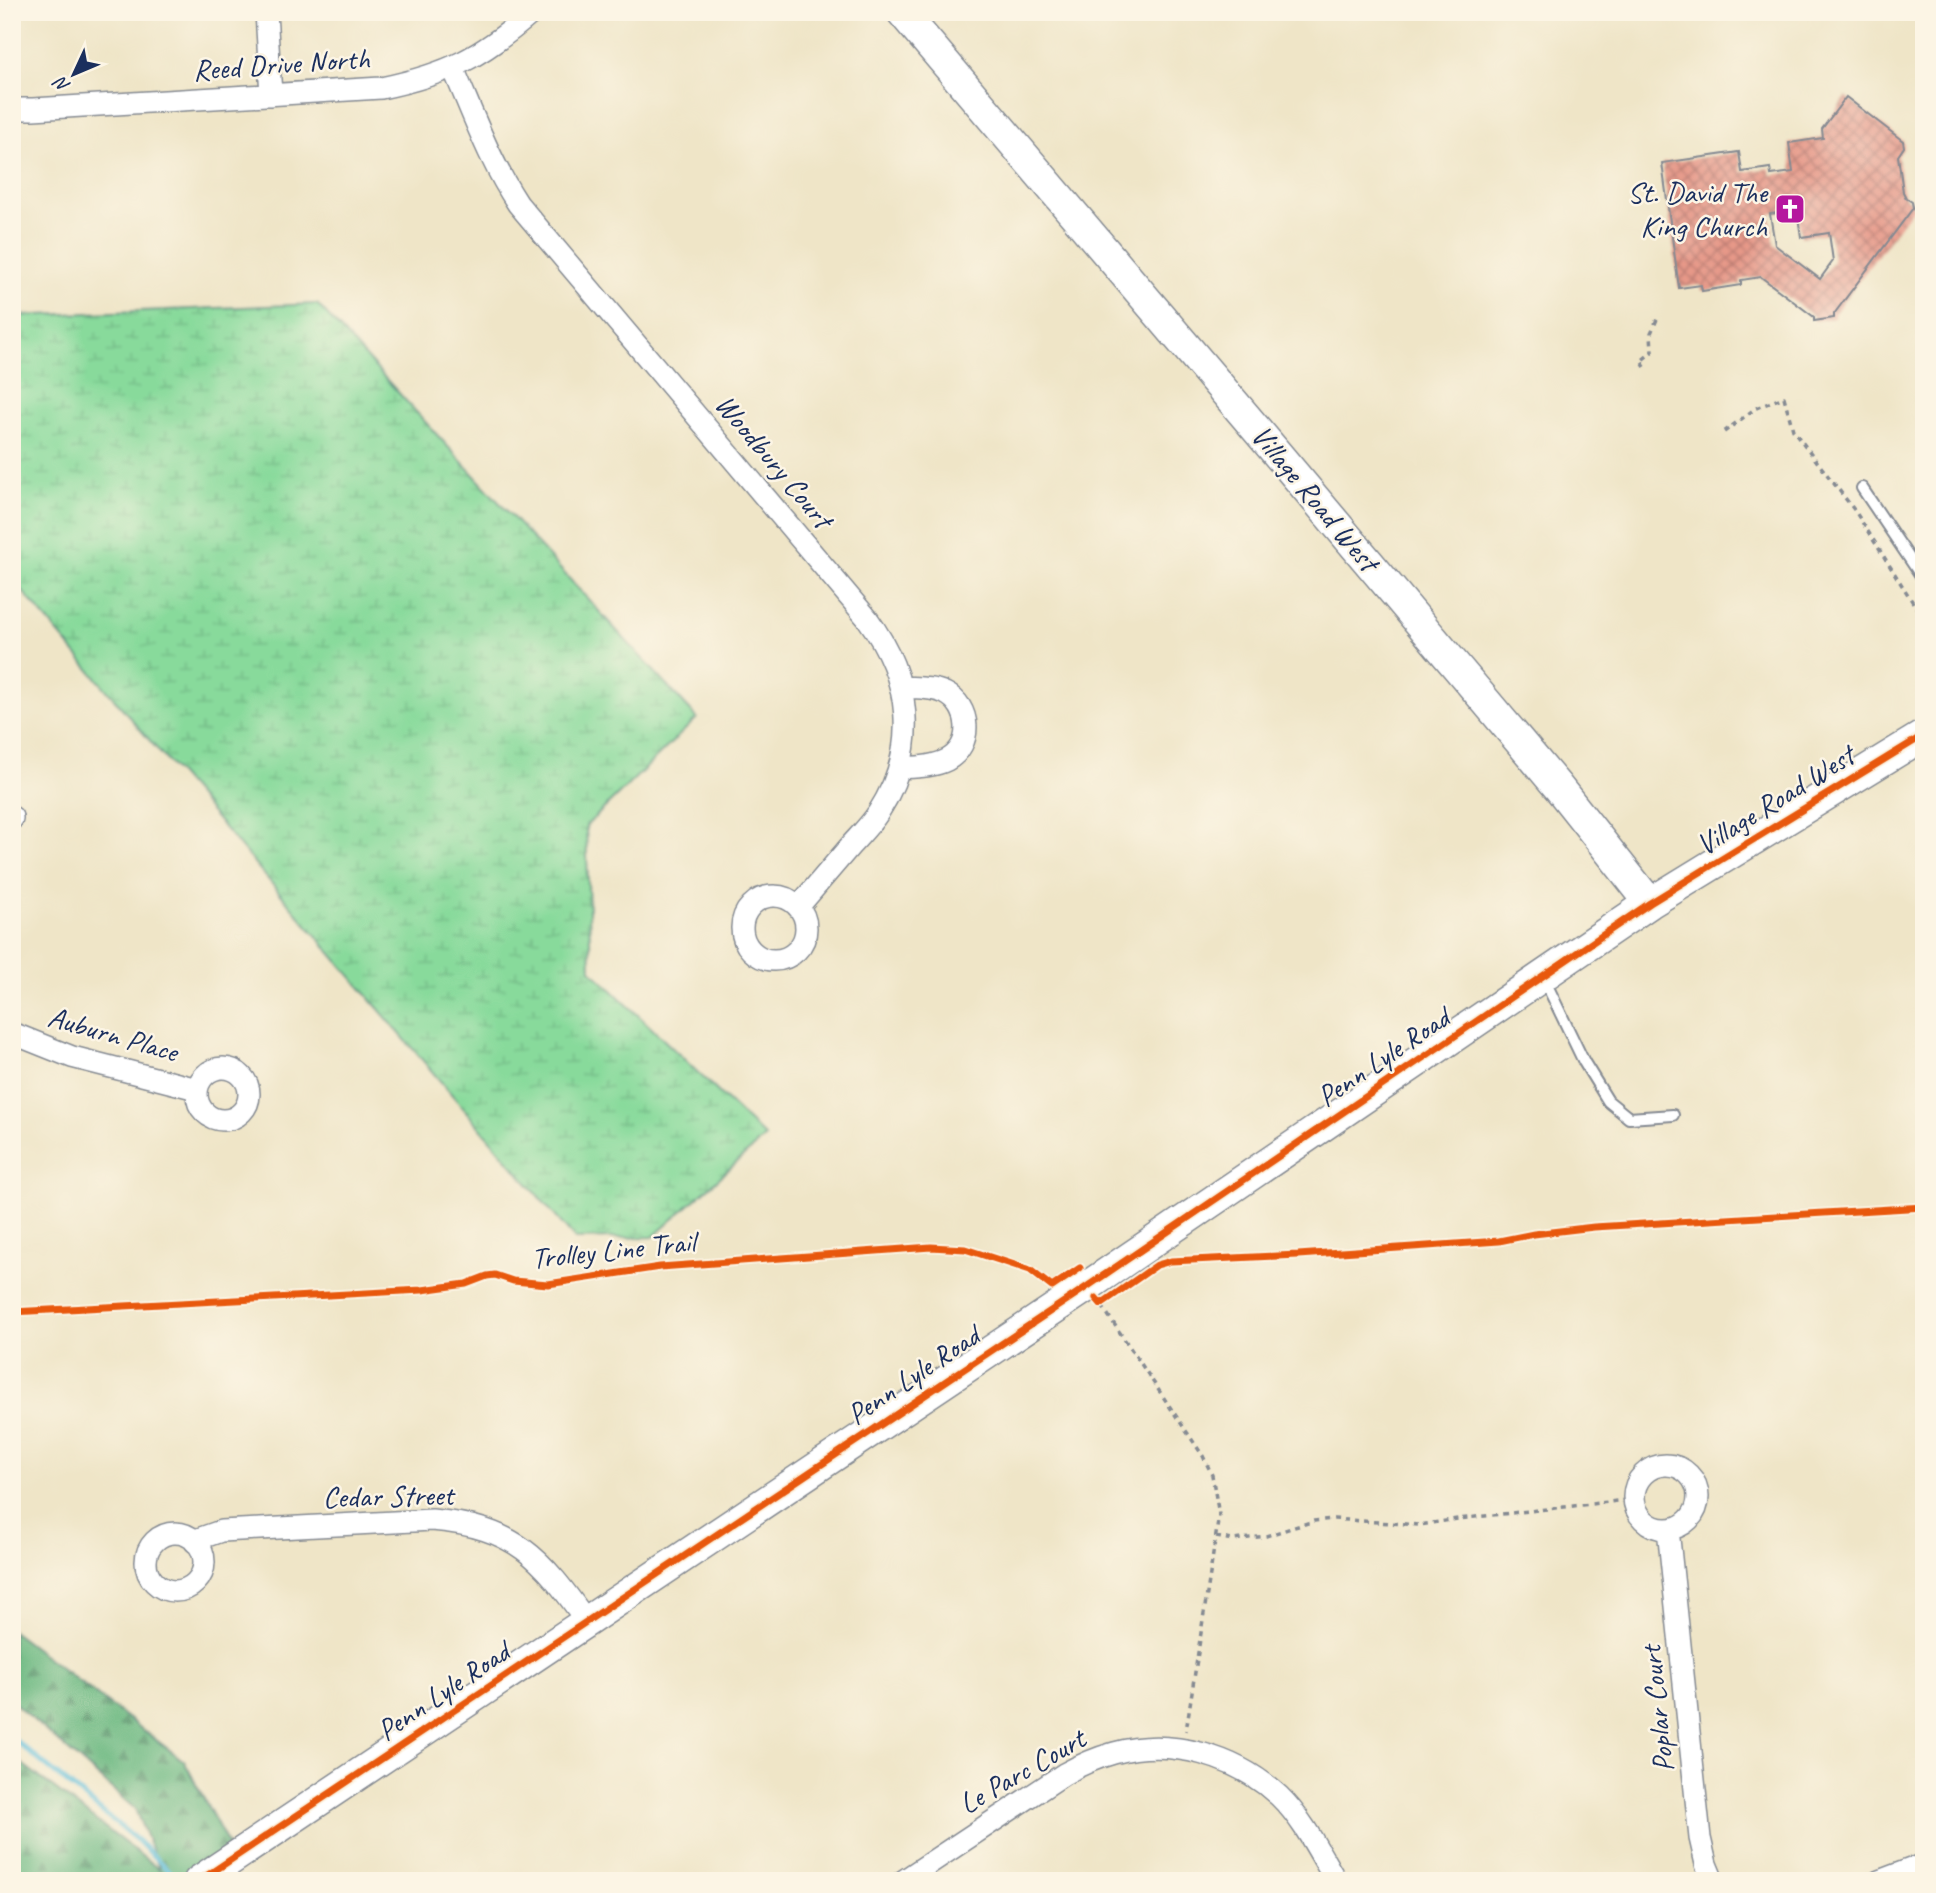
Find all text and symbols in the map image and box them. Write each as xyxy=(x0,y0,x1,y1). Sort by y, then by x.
north arrow xyxy=(38,38,108,108)
street label: Reed Drive North xyxy=(191,39,371,89)
text: N xyxy=(48,70,75,98)
place label: St. David The King Church xyxy=(1627,173,1769,245)
church icon: St. David The King Church xyxy=(1773,192,1807,226)
street label: Woodbury Court xyxy=(707,386,844,539)
street label: Village Road West xyxy=(1243,417,1390,582)
street label: Village Road West xyxy=(1689,734,1864,864)
street label: Penn Lyle Road xyxy=(1309,996,1460,1115)
street label: Auburn Place xyxy=(44,997,184,1071)
street label: Trolley Line Trail xyxy=(529,1222,702,1277)
street label: Penn Lyle Road xyxy=(839,1314,990,1433)
street label: Cedar Street xyxy=(322,1476,457,1516)
street label: Penn Lyle Road xyxy=(369,1630,520,1749)
street label: Poplar Court xyxy=(1631,1641,1683,1774)
street label: Le Parc Court xyxy=(952,1718,1095,1822)

